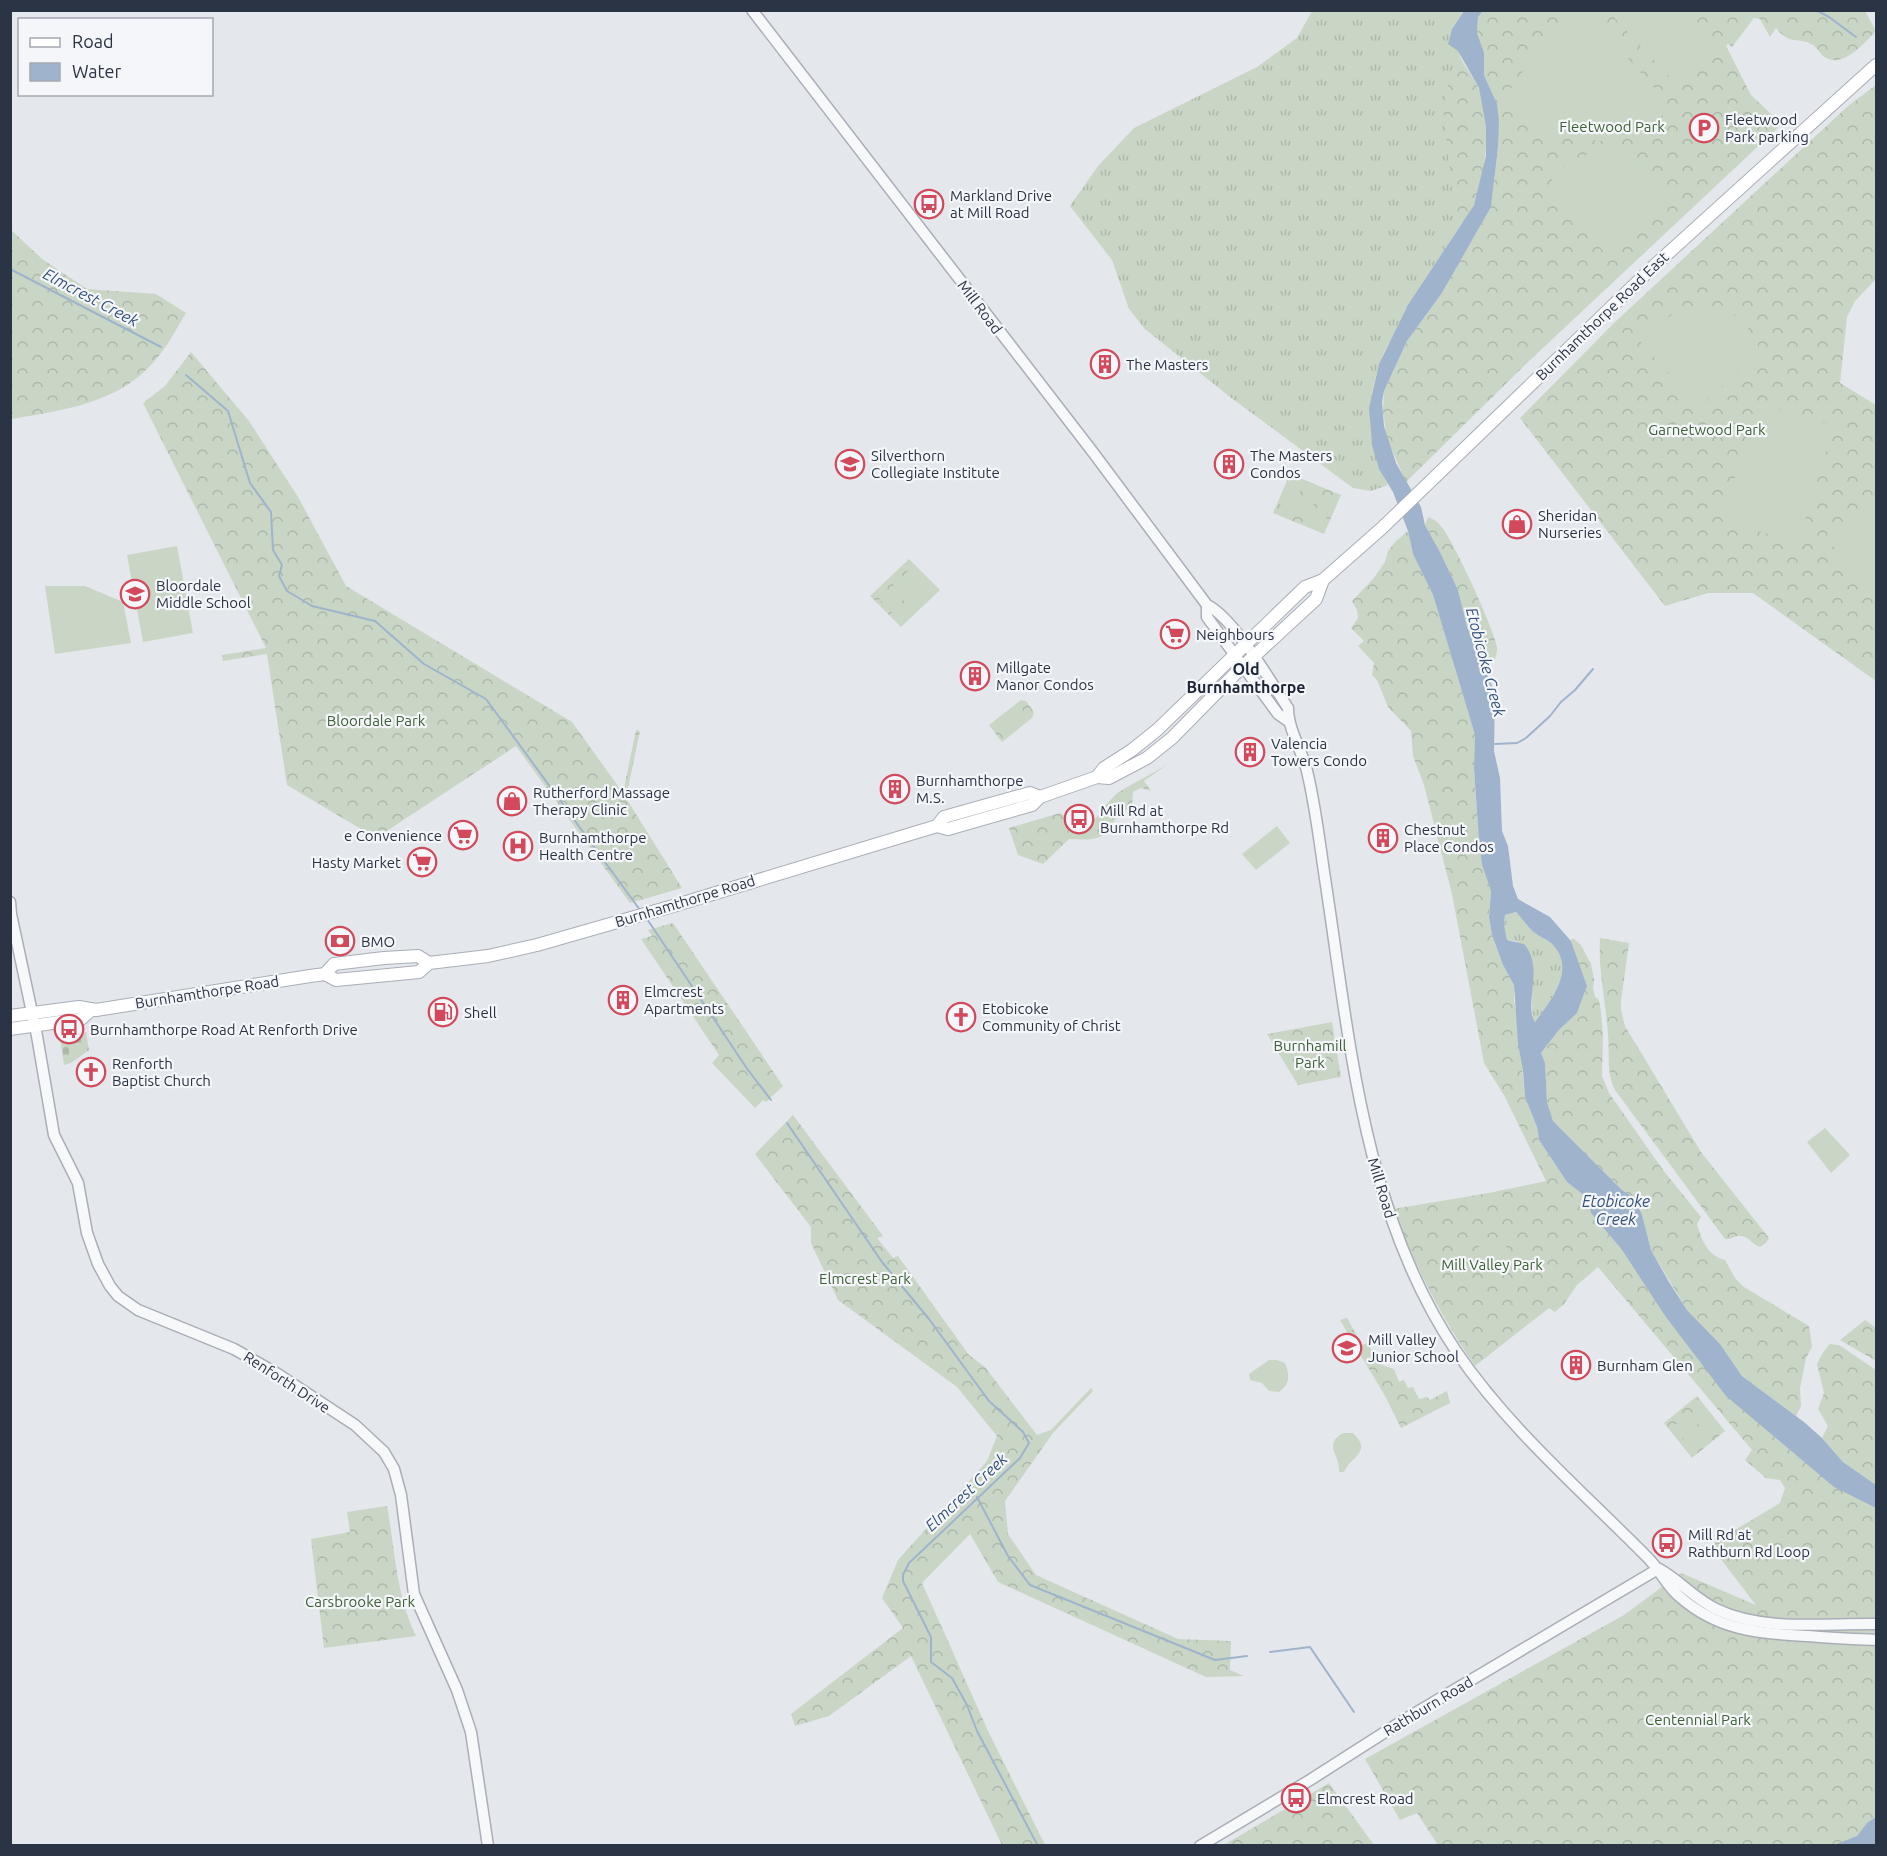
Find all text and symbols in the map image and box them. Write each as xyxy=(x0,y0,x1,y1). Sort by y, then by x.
legend xyxy=(18,18,213,96)
text: Road xyxy=(72,31,114,51)
text: Water xyxy=(72,61,122,81)
place label: Fleetwood Park parking xyxy=(1725,111,1809,145)
parking icon: Fleetwood Park parking xyxy=(1688,112,1720,144)
park label: Fleetwood Park xyxy=(1559,118,1665,135)
place label: Markland Drive at Mill Road xyxy=(950,187,1052,221)
bus stop icon: Markland Drive at Mill Road xyxy=(913,188,945,220)
street label: Burnhamthorpe Road East xyxy=(1532,248,1672,384)
water label: Elmcrest Creek xyxy=(40,264,142,330)
street label: Mill Road xyxy=(954,277,1006,337)
building icon: The Masters xyxy=(1089,348,1121,380)
place label: The Masters xyxy=(1126,356,1208,373)
park label: Garnetwood Park xyxy=(1648,421,1766,438)
place label: Silverthorn Collegiate Institute xyxy=(871,447,1000,481)
place label: The Masters Condos xyxy=(1250,447,1332,481)
school or university icon: Silverthorn Collegiate Institute xyxy=(834,448,866,480)
building icon: The Masters Condos xyxy=(1213,448,1245,480)
place label: Sheridan Nurseries xyxy=(1538,507,1602,541)
shop icon: Sheridan Nurseries xyxy=(1501,508,1533,540)
place label: Bloordale Middle School xyxy=(156,577,251,611)
school or university icon: Bloordale Middle School xyxy=(119,578,151,610)
water label: Etobicoke Creek xyxy=(1463,605,1509,719)
supermarket icon: Neighbours xyxy=(1159,618,1191,650)
place label: Neighbours xyxy=(1196,626,1274,643)
place label: Millgate Manor Condos xyxy=(996,659,1094,693)
building icon: Millgate Manor Condos xyxy=(959,660,991,692)
district label: Old Burnhamthorpe xyxy=(1186,660,1306,696)
park label: Bloordale Park xyxy=(327,712,426,729)
place label: Valencia Towers Condo xyxy=(1271,735,1367,769)
building icon: Valencia Towers Condo xyxy=(1234,736,1266,768)
place label: Burnhamthorpe M.S. xyxy=(916,772,1024,806)
building icon: Burnhamthorpe M.S. xyxy=(879,773,911,805)
place label: Rutherford Massage Therapy Clinic xyxy=(533,784,670,818)
shop icon: Rutherford Massage Therapy Clinic xyxy=(496,785,528,817)
place label: Mill Rd at Burnhamthorpe Rd xyxy=(1100,802,1229,836)
bus stop icon: Mill Rd at Burnhamthorpe Rd xyxy=(1063,803,1095,835)
supermarket icon: e Convenience xyxy=(447,819,479,851)
place label: Chestnut Place Condos xyxy=(1404,821,1494,855)
building icon: Chestnut Place Condos xyxy=(1367,822,1399,854)
place label: e Convenience xyxy=(344,827,442,844)
place label: Burnhamthorpe Health Centre xyxy=(539,829,647,863)
hospital icon: Burnhamthorpe Health Centre xyxy=(502,830,534,862)
supermarket icon: Hasty Market xyxy=(406,846,438,878)
place label: Hasty Market xyxy=(312,854,401,871)
street label: Burnhamthorpe Road xyxy=(613,872,757,930)
bank icon: BMO xyxy=(324,925,356,957)
place label: BMO xyxy=(361,933,395,950)
street label: Burnhamthorpe Road xyxy=(134,972,280,1012)
place label: Elmcrest Apartments xyxy=(644,983,724,1017)
building icon: Elmcrest Apartments xyxy=(607,984,639,1016)
fuel station icon: Shell xyxy=(427,996,459,1028)
place label: Etobicoke Community of Christ xyxy=(982,1000,1121,1034)
church icon: Etobicoke Community of Christ xyxy=(945,1001,977,1033)
place label: Shell xyxy=(464,1004,497,1021)
bus stop icon: Burnhamthorpe Road At Renforth Drive xyxy=(53,1013,85,1045)
place label: Burnhamthorpe Road At Renforth Drive xyxy=(90,1021,358,1038)
park label: Burnhamill Park xyxy=(1273,1037,1347,1071)
place label: Renforth Baptist Church xyxy=(112,1055,211,1089)
church icon: Renforth Baptist Church xyxy=(75,1056,107,1088)
street label: Mill Road xyxy=(1365,1156,1399,1220)
water label: Etobicoke Creek xyxy=(1582,1192,1650,1228)
park label: Mill Valley Park xyxy=(1441,1256,1543,1273)
park label: Elmcrest Park xyxy=(819,1270,911,1287)
place label: Mill Valley Junior School xyxy=(1368,1331,1459,1365)
school or university icon: Mill Valley Junior School xyxy=(1331,1332,1363,1364)
street label: Renforth Drive xyxy=(241,1348,333,1416)
building icon: Burnham Glen xyxy=(1560,1349,1592,1381)
place label: Burnham Glen xyxy=(1597,1357,1693,1374)
water label: Elmcrest Creek xyxy=(921,1449,1011,1535)
place label: Mill Rd at Rathburn Rd Loop xyxy=(1688,1526,1810,1560)
bus stop icon: Mill Rd at Rathburn Rd Loop xyxy=(1651,1527,1683,1559)
park label: Carsbrooke Park xyxy=(305,1593,415,1610)
street label: Rathburn Road xyxy=(1380,1673,1476,1739)
park label: Centennial Park xyxy=(1645,1711,1751,1728)
bus stop icon: Elmcrest Road xyxy=(1280,1782,1312,1814)
place label: Elmcrest Road xyxy=(1317,1790,1414,1807)

